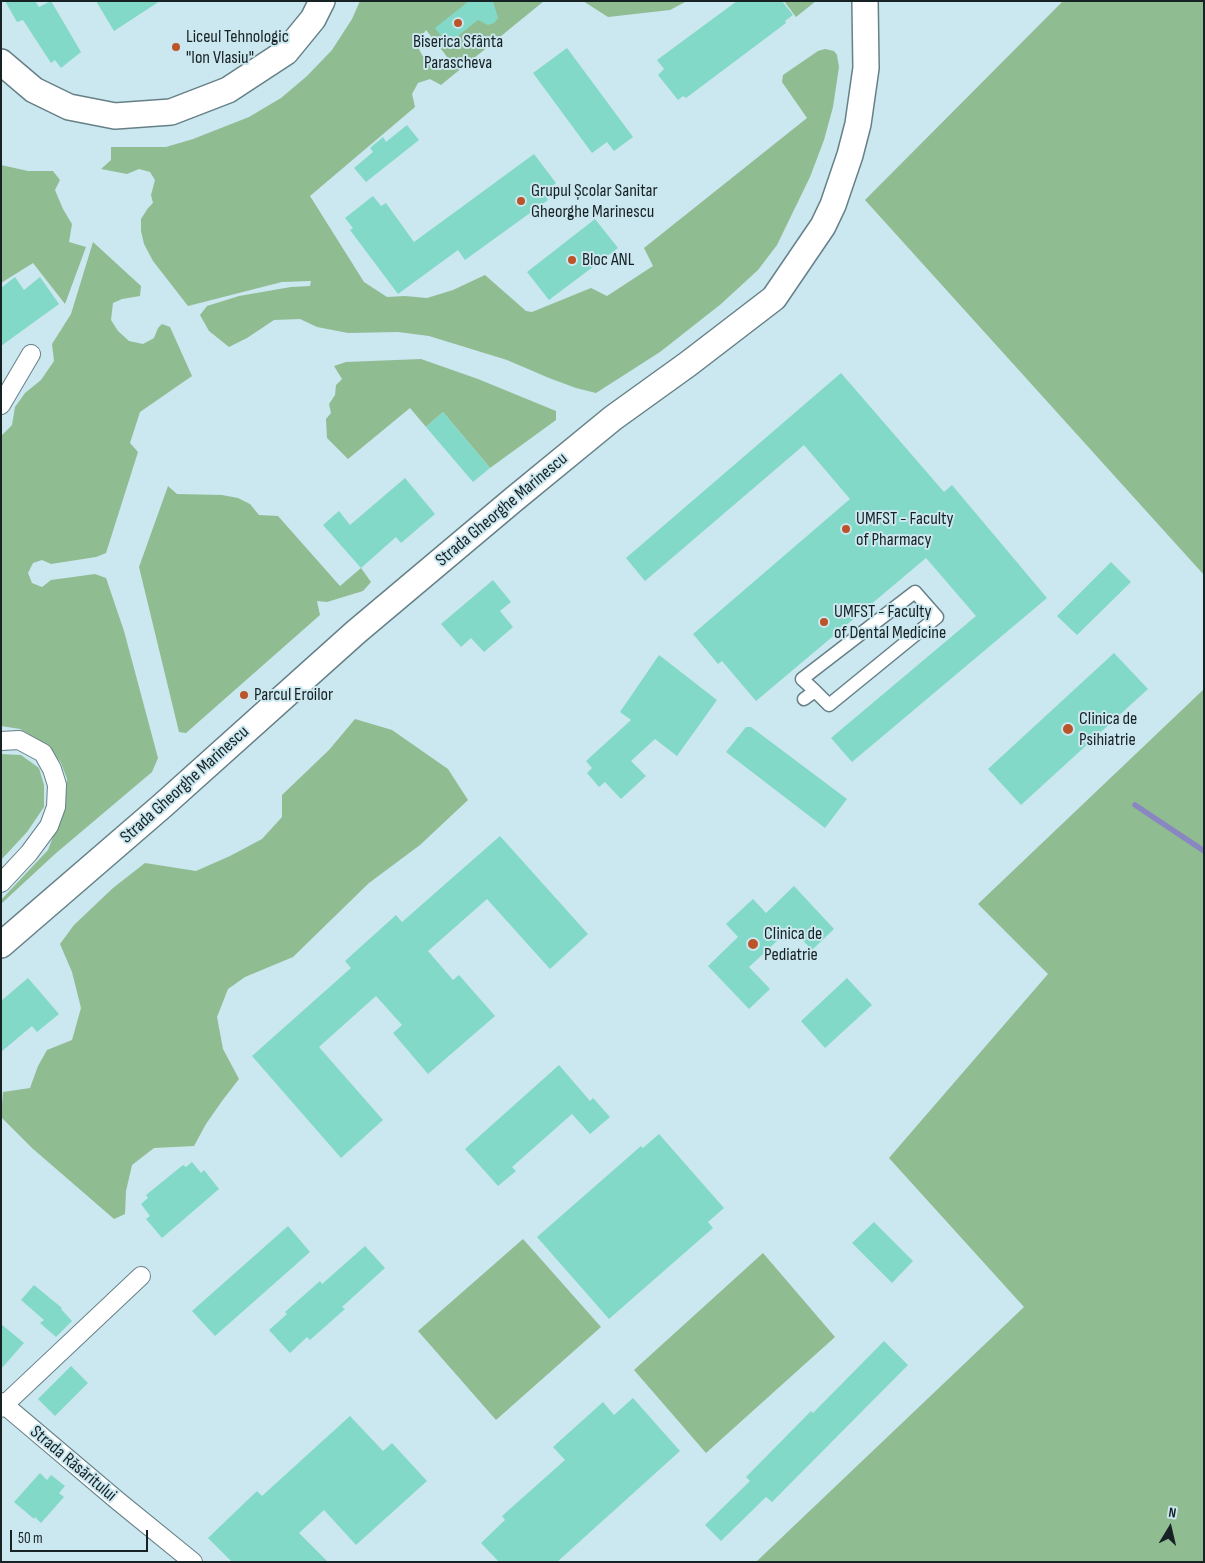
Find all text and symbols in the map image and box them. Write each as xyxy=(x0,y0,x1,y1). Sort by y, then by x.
marker: Biserica Sfânta Parascheva xyxy=(452,17,464,29)
place label: Liceul Tehnologic "Ion Vlasiu" xyxy=(186,26,289,68)
place label: Biserica Sfânta Parascheva xyxy=(413,31,503,74)
marker: Liceul Tehnologic "Ion Vlasiu" xyxy=(170,41,182,53)
place label: Grupul Școlar Sanitar Gheorghe Marinescu xyxy=(531,180,658,222)
marker: Grupul Școlar Sanitar Gheorghe Marinescu xyxy=(515,195,527,207)
place label: Bloc ANL xyxy=(582,249,634,271)
marker: Bloc ANL xyxy=(566,254,578,266)
street label: Strada Gheorghe Marinescu xyxy=(432,448,572,572)
place label: UMFST - Faculty of Pharmacy xyxy=(856,508,954,550)
marker: UMFST - Faculty of Pharmacy xyxy=(840,523,852,535)
place label: UMFST - Faculty of Dental Medicine xyxy=(834,601,946,644)
marker: UMFST - Faculty of Dental Medicine xyxy=(818,616,830,628)
place label: Parcul Eroilor xyxy=(254,684,333,706)
marker: Parcul Eroilor xyxy=(238,689,250,701)
place label: Clinica de Psihiatrie xyxy=(1079,708,1137,751)
street label: Strada Gheorghe Marinescu xyxy=(116,722,254,848)
marker: Clinica de Psihiatrie xyxy=(1061,722,1075,736)
place label: Clinica de Pediatrie xyxy=(764,923,822,966)
marker: Clinica de Pediatrie xyxy=(746,937,760,951)
street label: Strada Răsăritului xyxy=(25,1422,121,1506)
north arrow xyxy=(1145,1503,1195,1553)
text: N xyxy=(1167,1504,1177,1522)
scale bar xyxy=(12,1520,150,1552)
text: 50 m xyxy=(18,1529,43,1548)

